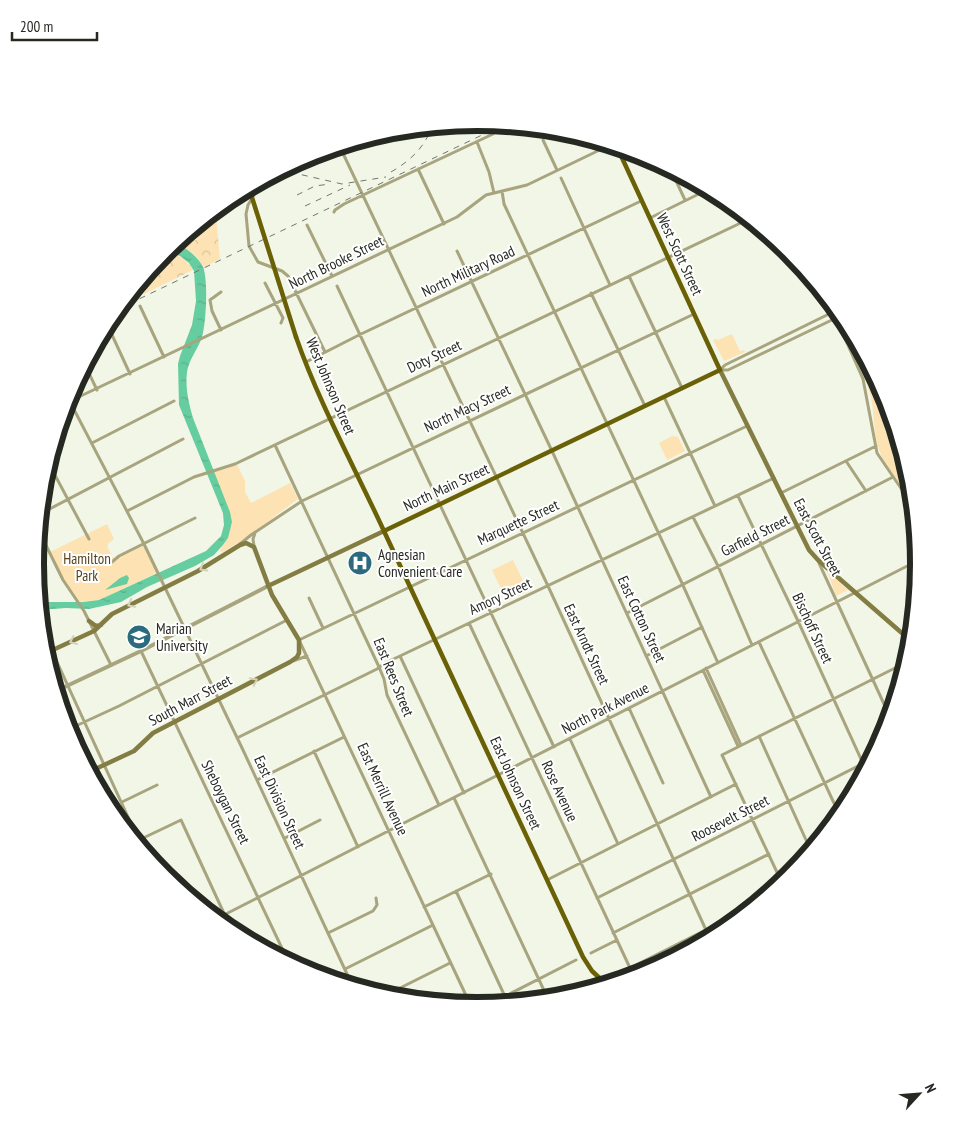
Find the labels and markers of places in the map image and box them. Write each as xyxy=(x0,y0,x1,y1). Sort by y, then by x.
place label: Agnesian Convenient Care xyxy=(378,545,462,581)
hospital icon: Agnesian Convenient Care xyxy=(347,550,373,576)
place label: Marian University xyxy=(156,619,208,655)
school or university icon: Marian University xyxy=(126,624,152,650)

